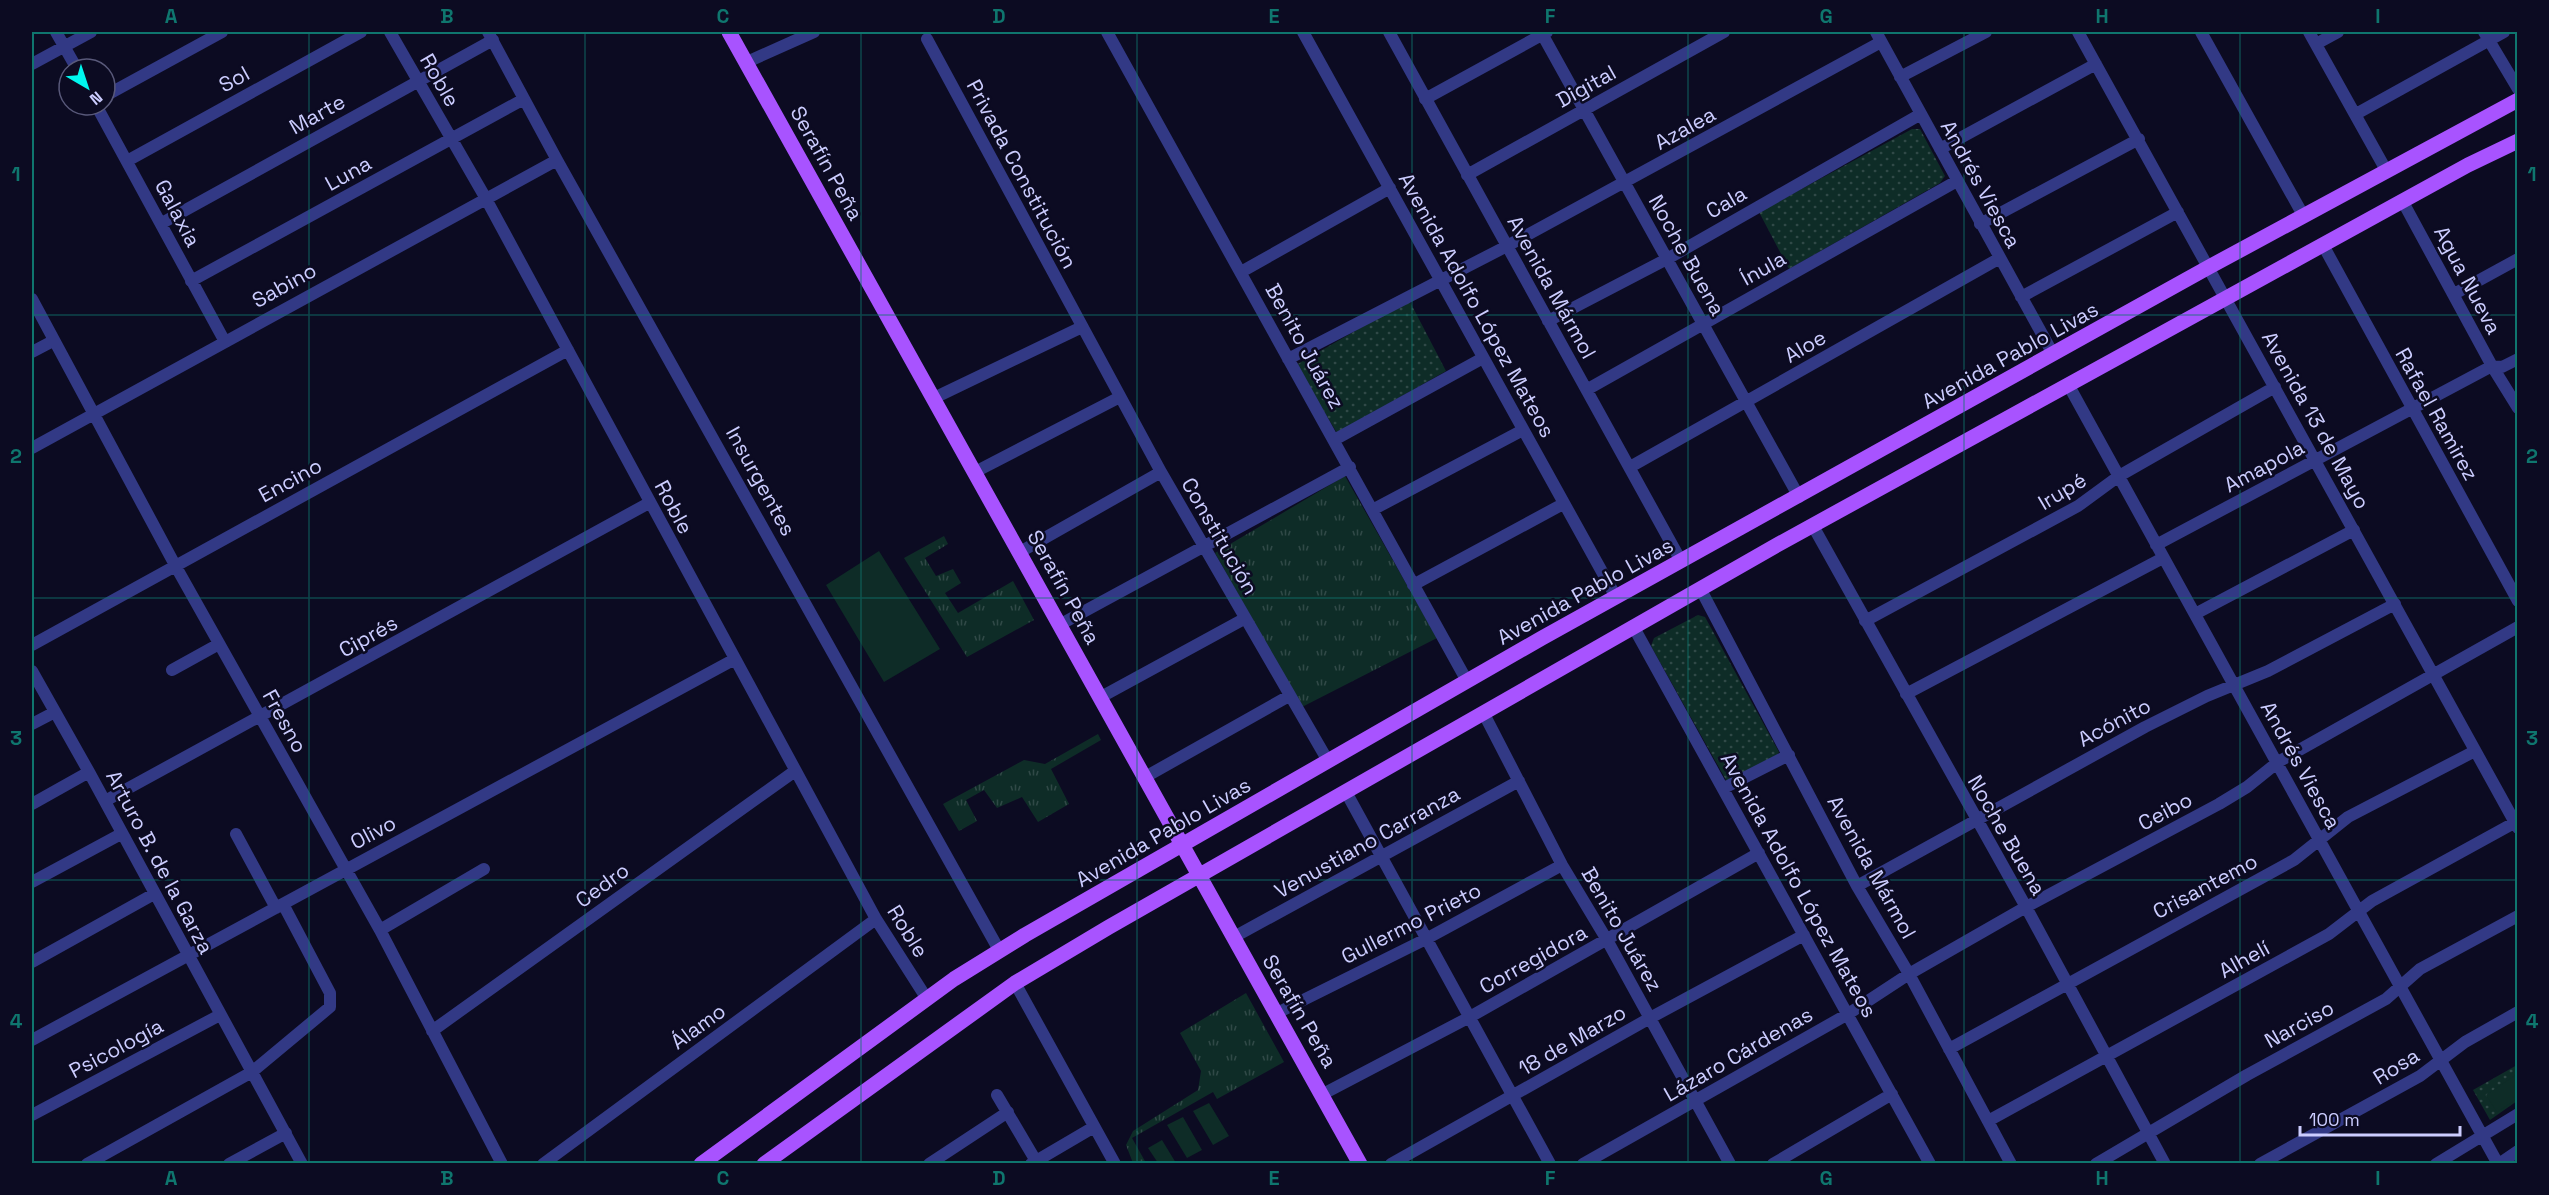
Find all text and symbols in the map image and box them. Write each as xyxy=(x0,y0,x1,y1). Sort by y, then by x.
text: A xyxy=(165,3,178,29)
text: B xyxy=(440,3,454,29)
text: C xyxy=(717,3,730,29)
text: D xyxy=(992,3,1006,29)
text: E xyxy=(1268,3,1280,29)
text: F xyxy=(1545,3,1556,29)
text: G xyxy=(1819,3,1833,29)
text: H xyxy=(2095,3,2109,29)
text: I xyxy=(2375,3,2381,29)
street label: Roble xyxy=(414,48,466,112)
north arrow xyxy=(57,57,117,117)
street label: Digital xyxy=(1551,59,1621,113)
street label: Sol xyxy=(214,60,254,98)
street label: Privada Constitución xyxy=(961,75,1083,273)
text: N xyxy=(85,87,107,110)
street label: Marte xyxy=(284,88,350,140)
street label: Azalea xyxy=(1650,100,1720,156)
street label: Serafín Peña xyxy=(784,101,870,225)
street label: Andrés Viesca xyxy=(1935,115,2027,253)
street label: Luna xyxy=(320,149,376,197)
text: 1 xyxy=(11,161,21,187)
text: 1 xyxy=(2527,161,2537,187)
street label: Avenida Adolfo López Mateos xyxy=(1393,168,1561,442)
street label: Galaxia xyxy=(149,175,207,251)
street label: Cala xyxy=(1701,180,1751,224)
street label: Noche Buena xyxy=(1643,190,1731,320)
street label: Avenida Mármol xyxy=(1502,211,1602,363)
street label: Agua Nueva xyxy=(2428,221,2508,339)
street label: Ínula xyxy=(1736,245,1790,291)
street label: Sabino xyxy=(247,256,321,314)
street label: Benito Juárez xyxy=(1259,278,1351,414)
street label: Avenida Pablo Livas xyxy=(1917,295,2103,415)
street label: Aloe xyxy=(1779,323,1831,369)
street label: Avenida 13 de Mayo xyxy=(2256,326,2376,514)
street label: Rafael Ramirez xyxy=(2389,343,2485,485)
street label: Insurgentes xyxy=(720,422,802,540)
street label: Amapola xyxy=(2219,434,2309,498)
text: 2 xyxy=(10,443,22,469)
text: 2 xyxy=(2526,443,2538,469)
street label: Encino xyxy=(254,452,326,508)
street label: Irupé xyxy=(2033,466,2091,516)
street label: Constitución xyxy=(1176,473,1264,599)
street label: Roble xyxy=(649,475,699,539)
street label: Serafín Peña xyxy=(1021,525,1107,649)
street label: Avenida Pablo Livas xyxy=(1492,531,1678,651)
street label: Ciprés xyxy=(334,609,402,663)
street label: Fresno xyxy=(257,685,313,757)
street label: Acónito xyxy=(2073,692,2155,752)
street label: Andrés Viesca xyxy=(2255,696,2347,834)
text: 3 xyxy=(10,725,22,751)
text: 3 xyxy=(2526,725,2538,751)
street label: Avenida Adolfo López Mateos xyxy=(1715,748,1883,1022)
street label: Arturo B. de la Garza xyxy=(100,765,220,959)
street label: Noche Buena xyxy=(1962,770,2052,900)
street label: Avenida Pablo Livas xyxy=(1071,771,1255,893)
street label: Venustiano Carranza xyxy=(1269,780,1465,904)
street label: Ceibo xyxy=(2133,786,2197,836)
street label: Avenida Mármol xyxy=(1822,791,1922,943)
street label: Olivo xyxy=(345,809,401,855)
street label: Crisantemo xyxy=(2148,847,2262,925)
street label: Cedro xyxy=(570,856,634,914)
street label: Benito Juárez xyxy=(1575,862,1669,996)
street label: Gullermo Prieto xyxy=(1336,876,1486,970)
street label: Roble xyxy=(881,900,935,962)
street label: Corregidora xyxy=(1474,918,1592,1000)
street label: Alhelí xyxy=(2214,934,2275,984)
street label: Serafín Peña xyxy=(1257,949,1343,1073)
street label: Narciso xyxy=(2260,994,2338,1054)
street label: Álamo xyxy=(665,997,731,1055)
street label: 18 de Marzo xyxy=(1513,998,1631,1082)
street label: Lázaro Cárdenas xyxy=(1659,1000,1817,1108)
text: 4 xyxy=(10,1008,23,1034)
text: 4 xyxy=(2526,1008,2539,1034)
street label: Psicología xyxy=(64,1012,168,1084)
street label: Rosa xyxy=(2368,1041,2424,1091)
scale bar xyxy=(2300,1099,2460,1137)
text: 100 m xyxy=(2309,1108,2360,1131)
text: A xyxy=(165,1165,178,1191)
text: B xyxy=(440,1165,454,1191)
text: C xyxy=(717,1165,730,1191)
text: D xyxy=(992,1165,1006,1191)
text: E xyxy=(1268,1165,1280,1191)
text: F xyxy=(1545,1165,1556,1191)
text: G xyxy=(1819,1165,1833,1191)
text: H xyxy=(2095,1165,2109,1191)
text: I xyxy=(2375,1165,2381,1191)

